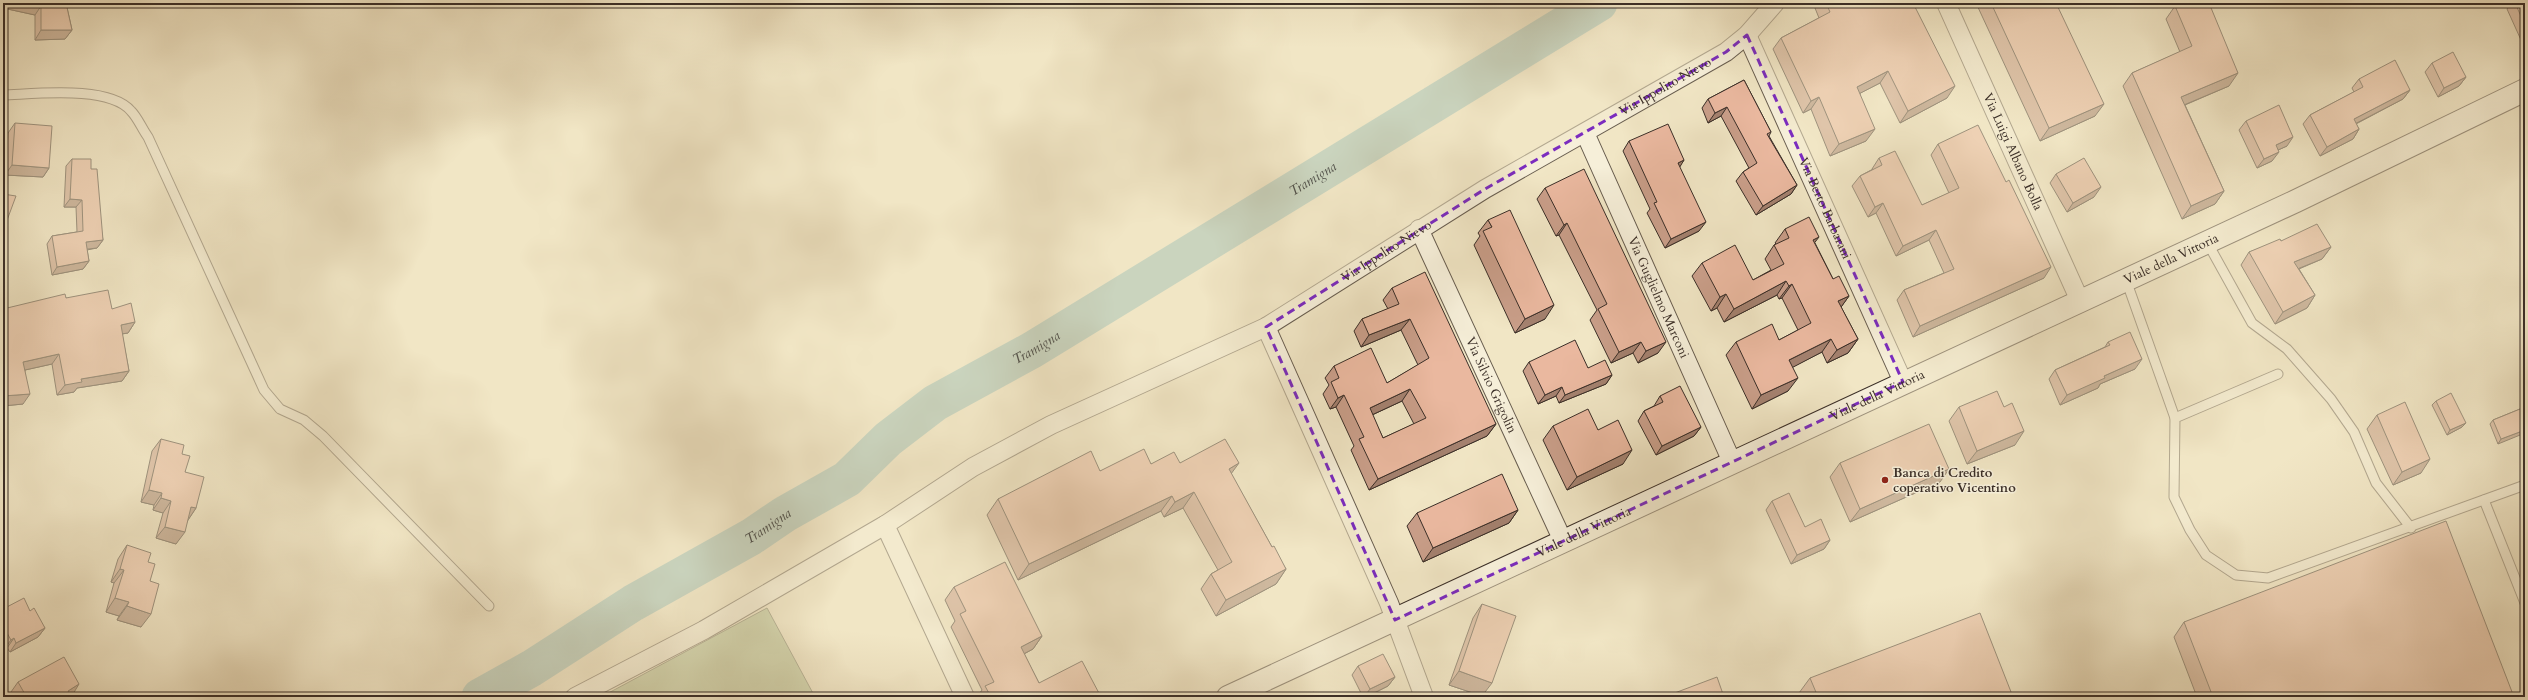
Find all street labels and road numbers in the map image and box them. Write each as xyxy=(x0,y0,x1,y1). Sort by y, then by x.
street label: Via Ippolito Nievo xyxy=(1616,53,1715,120)
street label: Via Luigi Albano Bolla xyxy=(1979,90,2047,213)
street label: Via Berto Barbarani xyxy=(1794,155,1856,262)
street label: Via Ippolito Nievo xyxy=(1338,216,1435,286)
street label: Viale della Vittoria xyxy=(2121,229,2222,289)
street label: Via Guglielmo Marconi xyxy=(1623,234,1694,361)
street label: Via Silvio Grigolin xyxy=(1461,334,1521,437)
street label: Viale della Vittoria xyxy=(1827,365,1928,425)
street label: Viale della Vittoria xyxy=(1533,502,1634,562)

